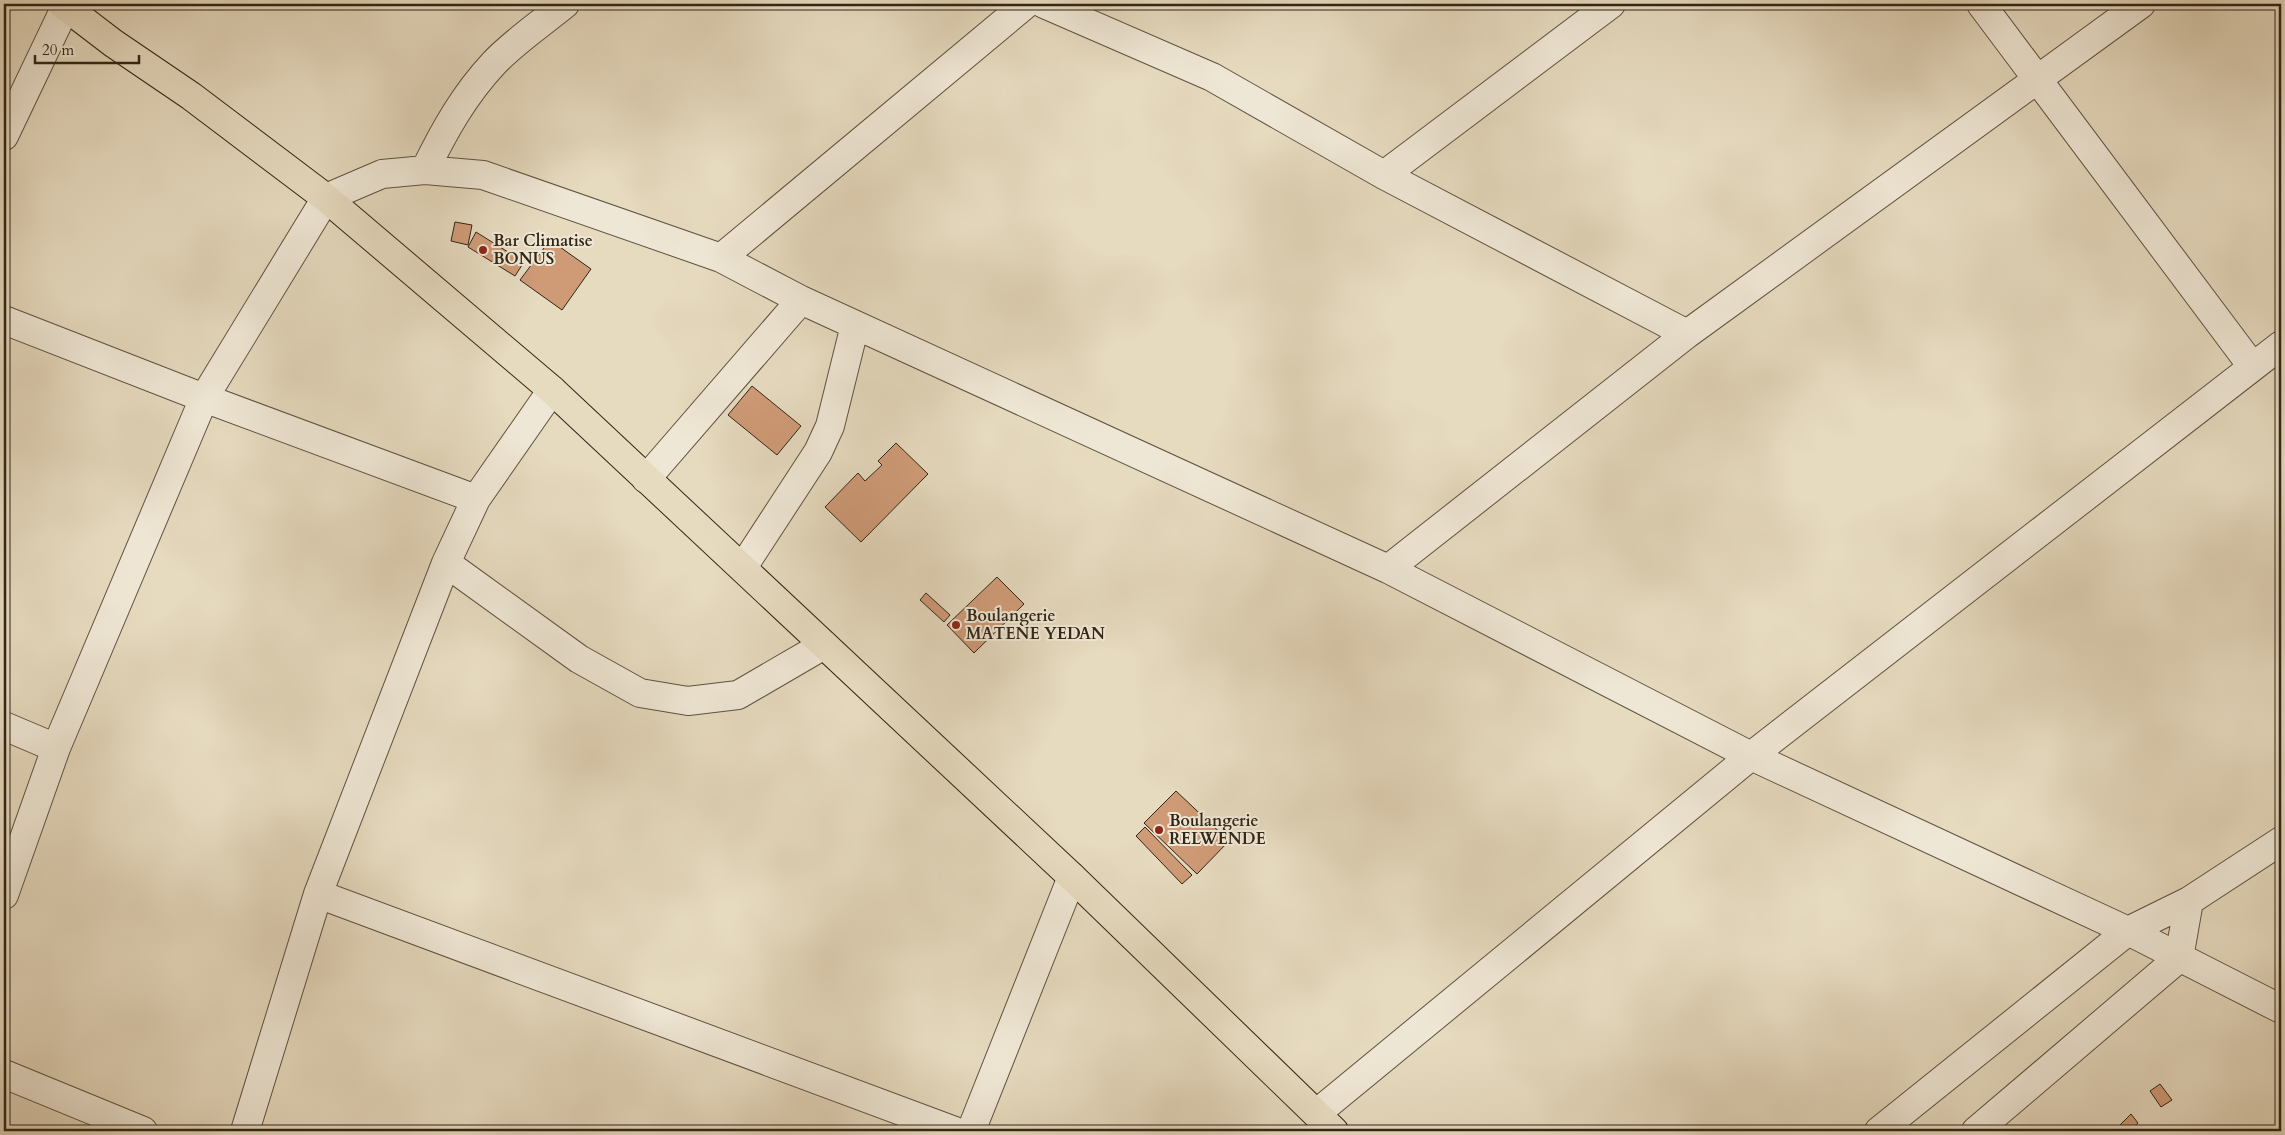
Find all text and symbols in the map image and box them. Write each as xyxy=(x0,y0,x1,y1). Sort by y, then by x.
scale bar xyxy=(35,32,139,64)
text: 20 m xyxy=(42,40,74,60)
place label: Bar Climatise BONUS xyxy=(493,230,593,270)
marker: Bar Climatise BONUS xyxy=(477,244,489,256)
place label: Boulangerie MATENE YEDAN xyxy=(966,605,1105,645)
marker: Boulangerie MATENE YEDAN xyxy=(950,619,962,631)
place label: Boulangerie RELWENDE xyxy=(1169,810,1266,850)
marker: Boulangerie RELWENDE xyxy=(1153,824,1165,836)

